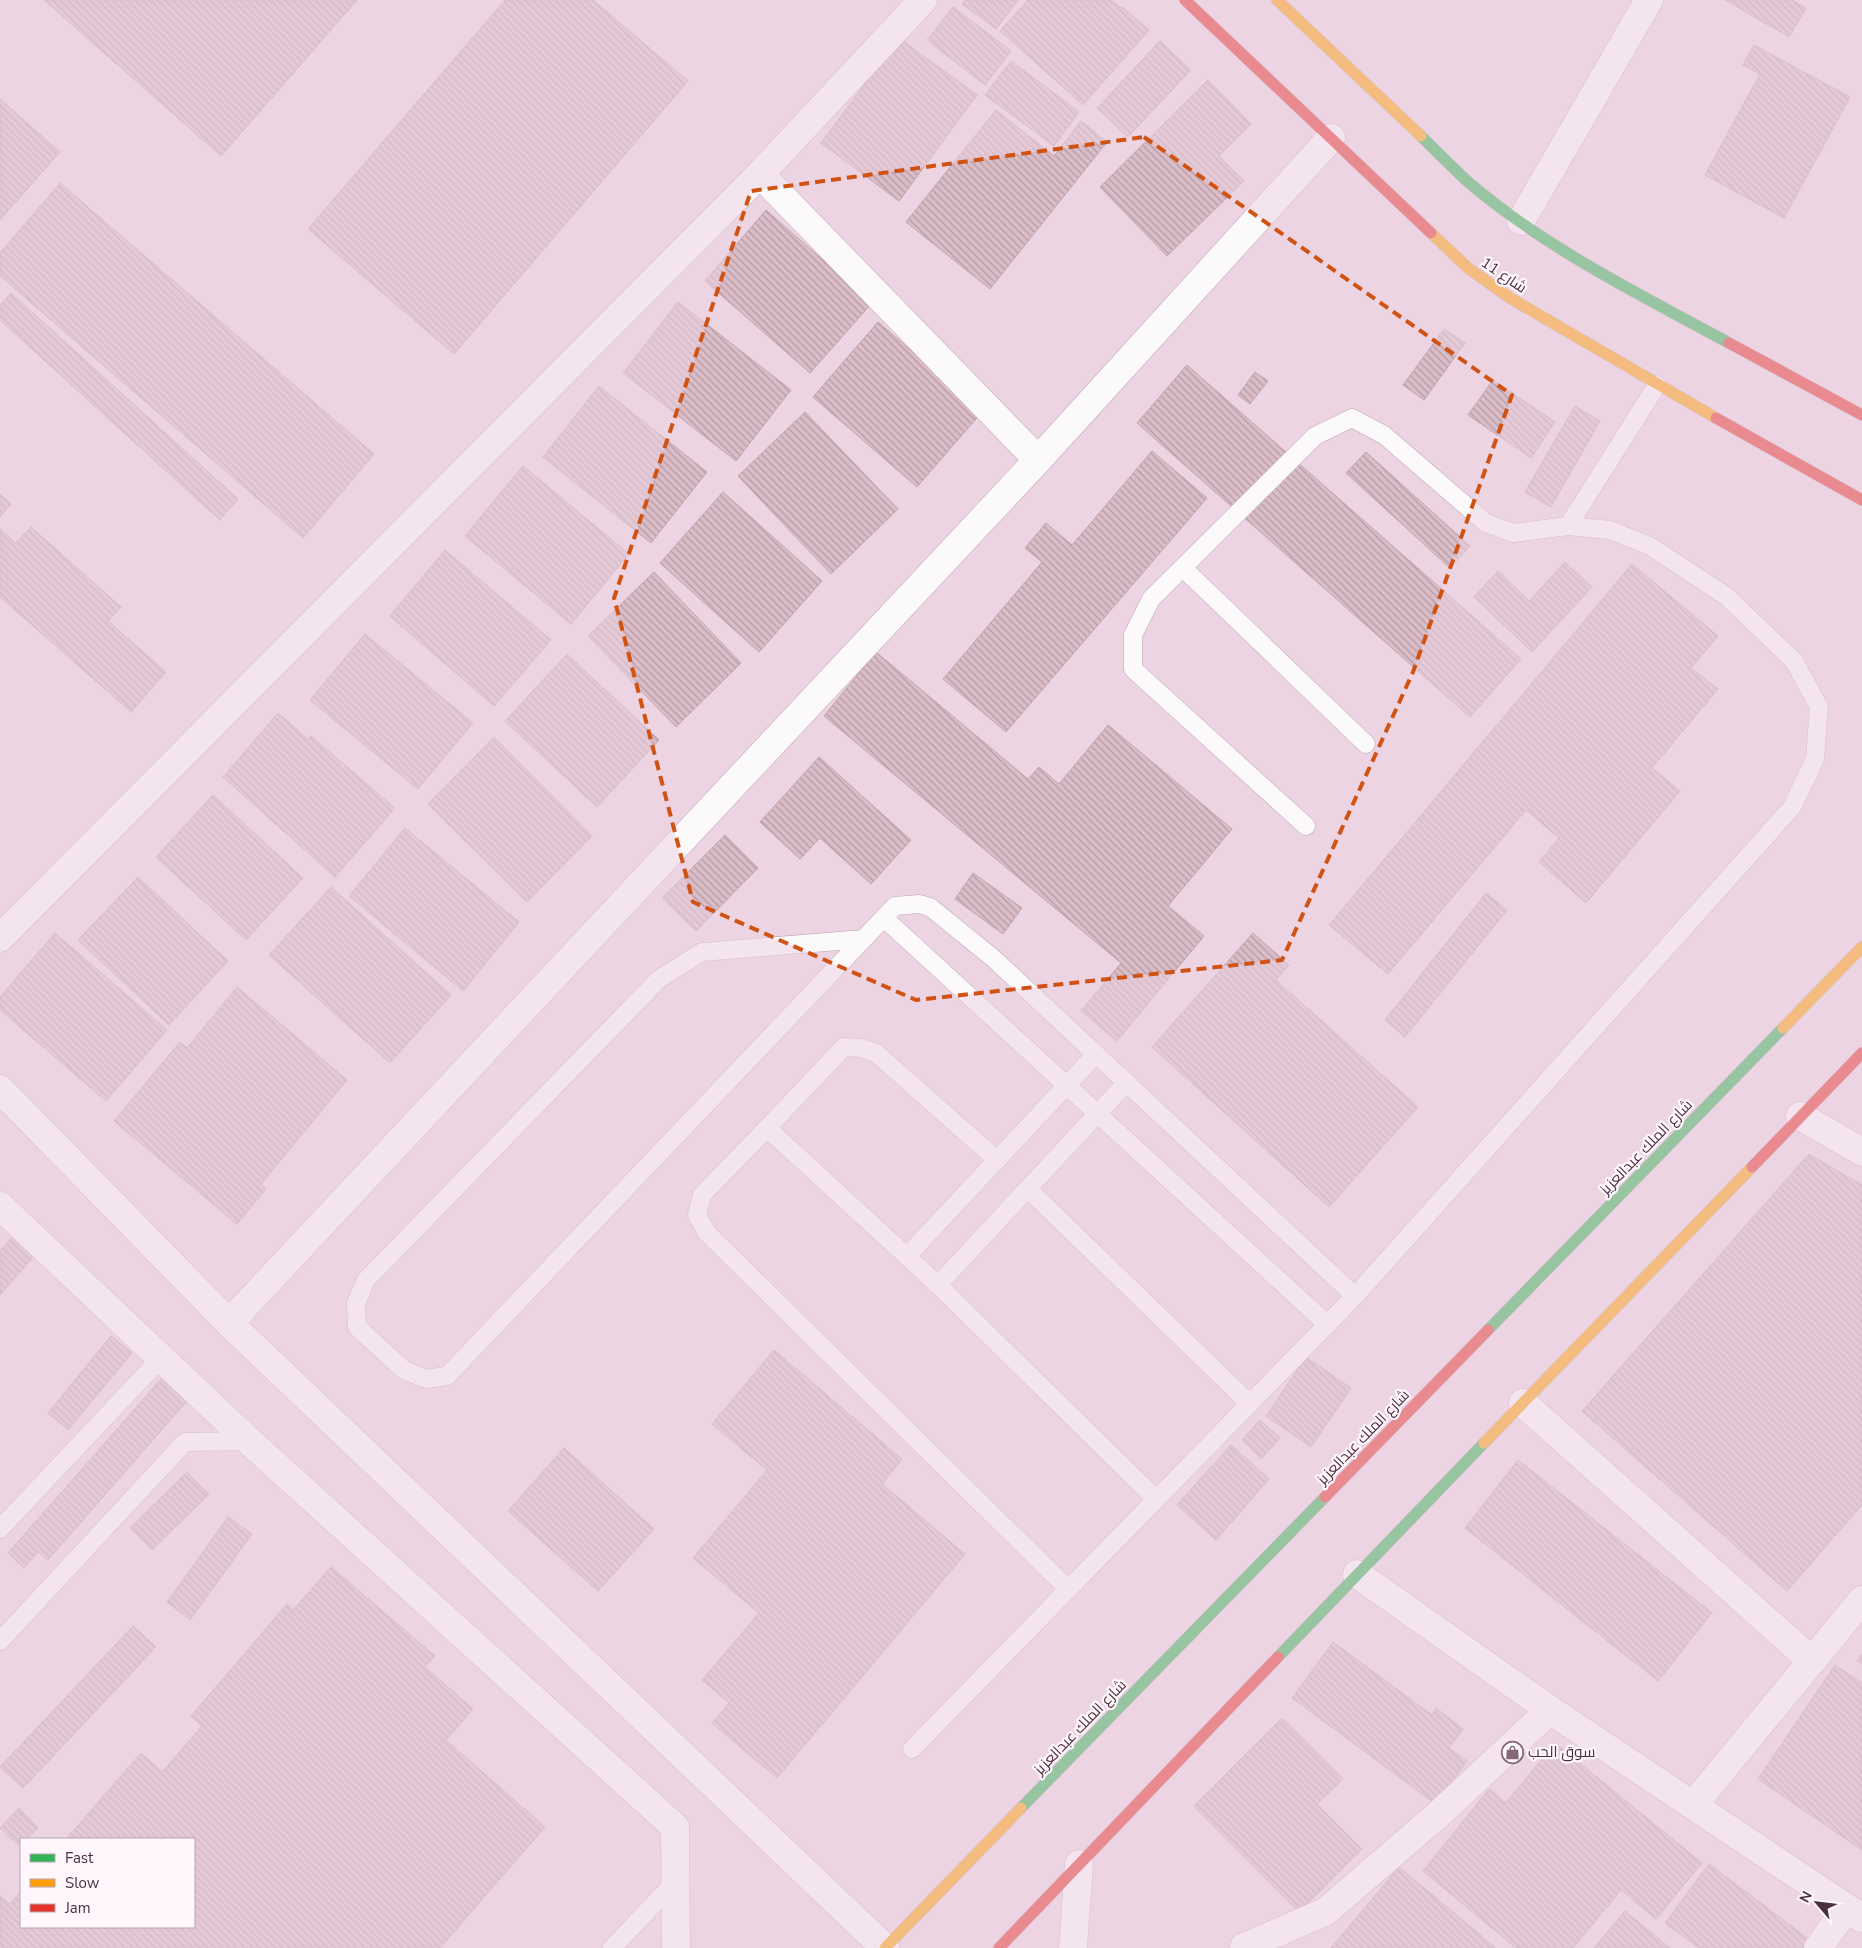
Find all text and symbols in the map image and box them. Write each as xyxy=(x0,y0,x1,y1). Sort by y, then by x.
street label: شارع 11 xyxy=(1477,252,1531,298)
street label: شارع الملك عبدالعزيز xyxy=(1595,1095,1697,1200)
street label: شارع الملك عبدالعزيز xyxy=(1312,1385,1414,1490)
street label: شارع الملك عبدالعزيز xyxy=(1029,1675,1131,1780)
shop icon: سوق الحب xyxy=(1500,1740,1524,1764)
place label: سوق الحب xyxy=(1528,1742,1595,1762)
legend xyxy=(20,1838,195,1928)
text: Fast xyxy=(65,1848,94,1868)
text: Slow xyxy=(65,1873,100,1893)
north arrow xyxy=(1792,1878,1842,1928)
text: N xyxy=(1795,1888,1817,1906)
text: Jam xyxy=(64,1898,91,1918)

